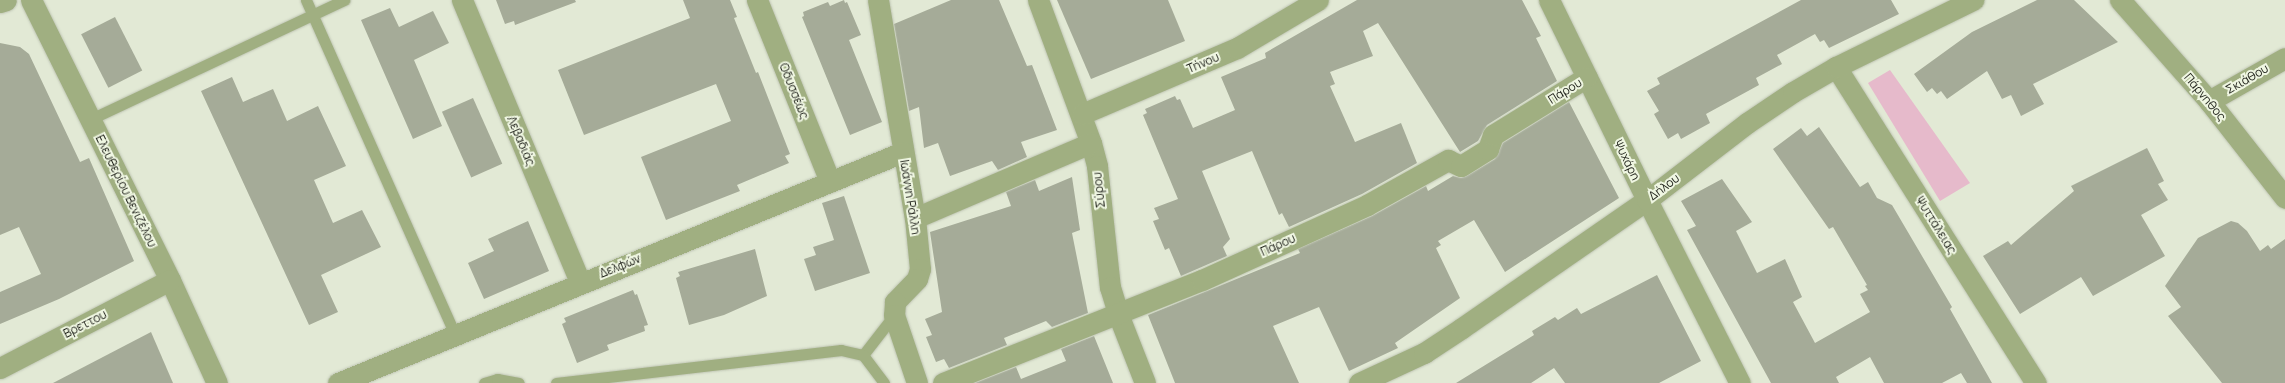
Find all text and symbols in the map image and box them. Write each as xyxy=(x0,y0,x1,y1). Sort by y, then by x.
street label: Τήνου xyxy=(1185,50,1221,76)
street label: Οδυσσέως xyxy=(776,61,812,121)
street label: Σκιάθου xyxy=(2223,61,2271,97)
street label: Πάρνηθος xyxy=(2181,70,2229,124)
street label: Πάρου xyxy=(1546,75,1584,107)
street label: Λεβαδιάς xyxy=(504,114,538,168)
street label: Ελευθερίου Βενιζέλου xyxy=(93,133,159,249)
street label: Ψυχάρη xyxy=(1611,137,1643,183)
street label: Ιωάννη Ράλλη xyxy=(897,159,923,235)
street label: Σύρου xyxy=(1090,171,1108,209)
street label: Δήλου xyxy=(1646,171,1682,203)
street label: Ψυττάλειας xyxy=(1913,193,1959,257)
street label: Πάρου xyxy=(1258,231,1298,259)
street label: Δελφών xyxy=(597,251,643,281)
street label: Βρεττου xyxy=(61,307,109,341)

